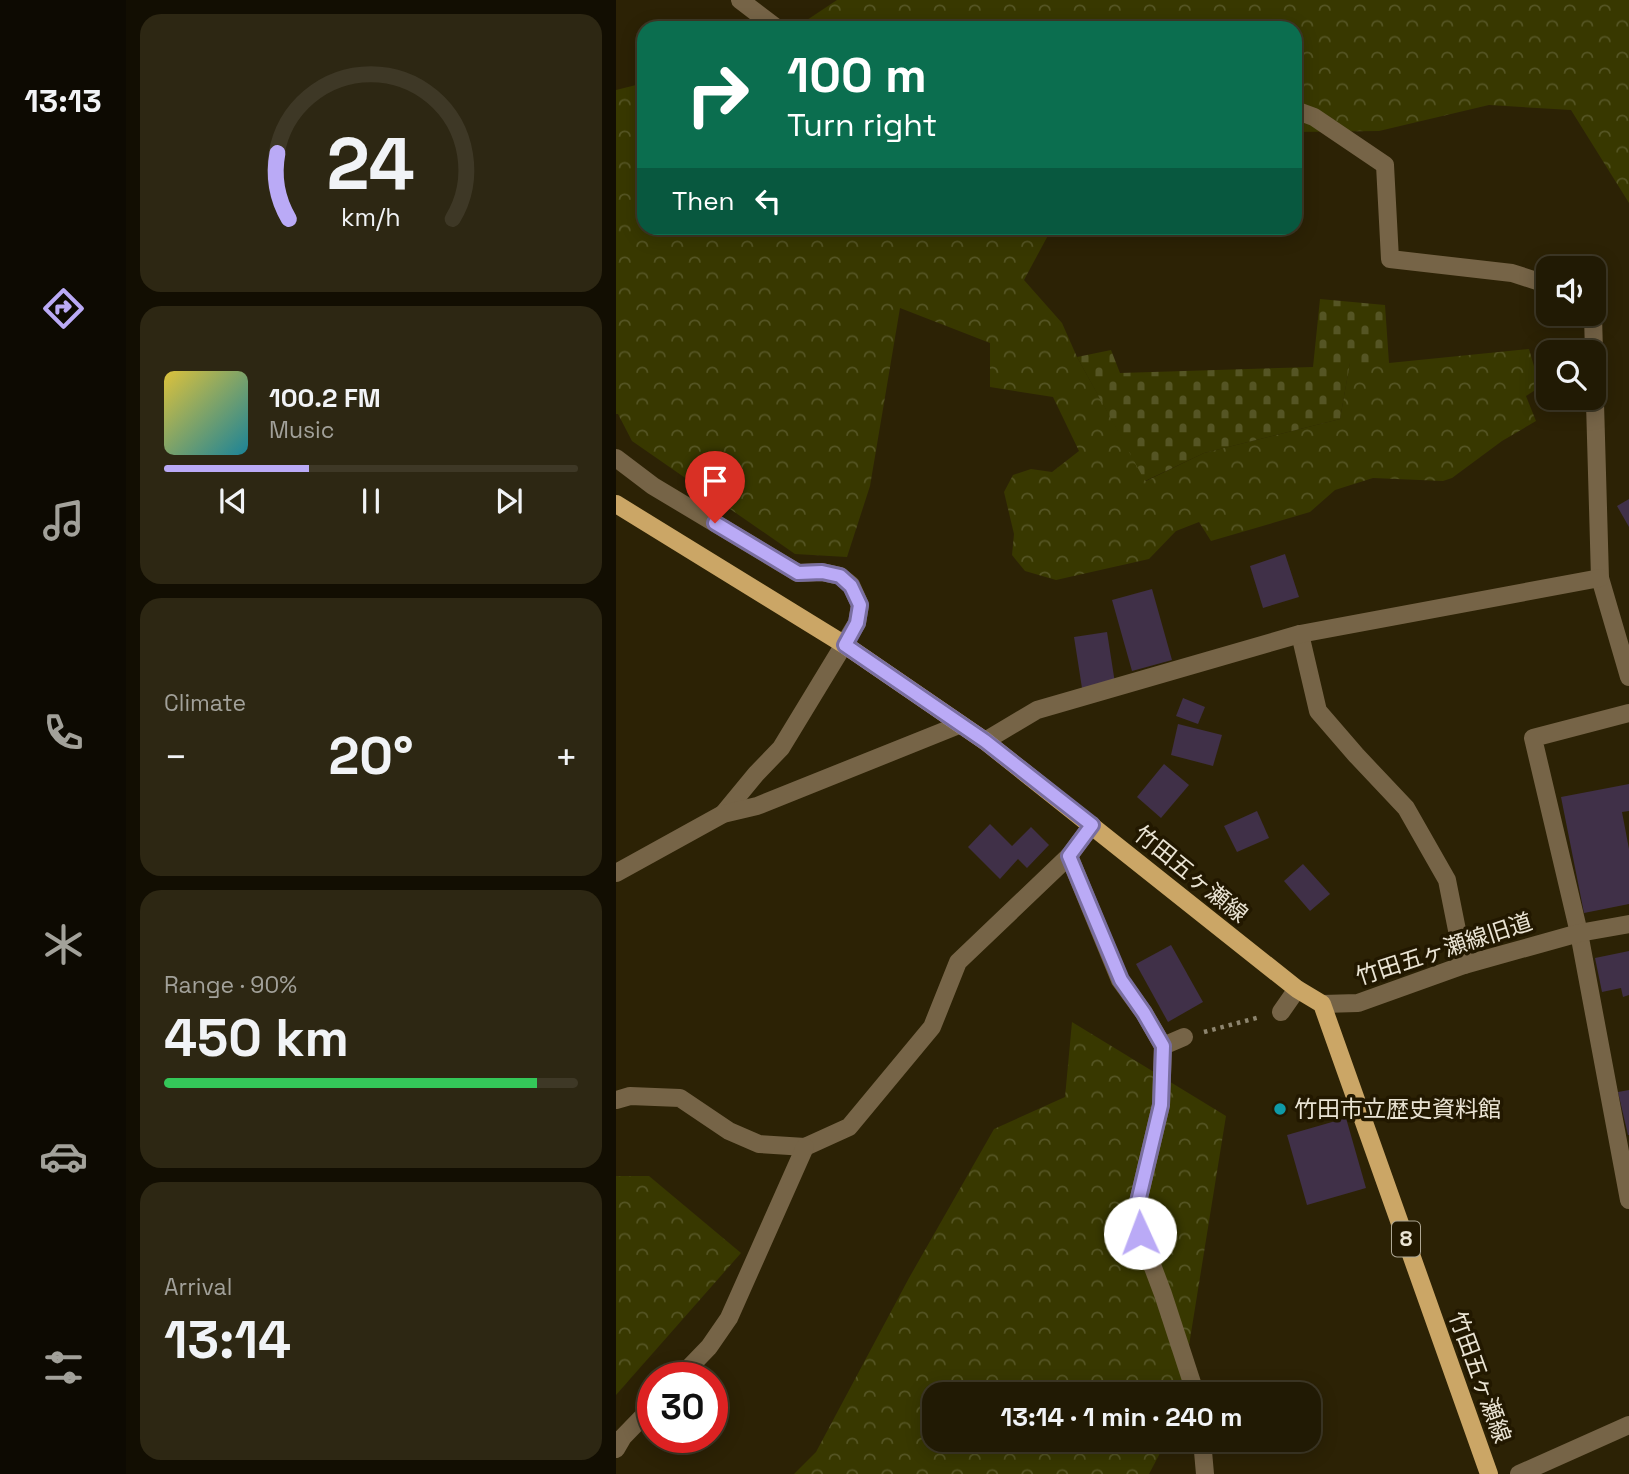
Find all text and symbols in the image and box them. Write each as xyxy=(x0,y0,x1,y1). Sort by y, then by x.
text: 100 m xyxy=(787,44,927,106)
icon: right xyxy=(672,49,763,140)
text: 13:13 xyxy=(24,81,102,121)
text: Turn right xyxy=(787,105,937,145)
text: 24 xyxy=(327,117,415,210)
icon: left xyxy=(749,182,787,220)
text: Then xyxy=(672,184,735,218)
text: km/h xyxy=(341,201,401,233)
map controls xyxy=(1536,256,1606,410)
button: sound xyxy=(1536,256,1606,326)
icon: directions xyxy=(39,284,88,333)
button: search xyxy=(1536,340,1606,410)
text: 100.2 FM xyxy=(269,381,381,415)
text: Music xyxy=(269,415,334,445)
pin xyxy=(685,451,745,523)
icon: arrive xyxy=(696,462,734,500)
icon: previous xyxy=(214,482,252,520)
icon: pause xyxy=(352,482,390,520)
icon: next xyxy=(490,482,528,520)
icon: music xyxy=(39,496,88,545)
text: Climate xyxy=(164,688,246,718)
icon: phone xyxy=(39,708,88,757)
text: 20° xyxy=(328,723,414,789)
text: − xyxy=(164,733,188,781)
text: + xyxy=(554,733,578,781)
street label: 竹田五ヶ瀬線 xyxy=(1128,819,1254,929)
street label: 竹田五ヶ瀬線旧道 xyxy=(1352,906,1536,992)
icon: climate xyxy=(39,920,88,969)
text: Range · 90% xyxy=(164,970,297,1000)
text: 450 km xyxy=(164,1005,349,1071)
place label: 竹田市立歴史資料館 xyxy=(1294,1094,1501,1124)
marker: 竹田市立歴史資料館 xyxy=(1272,1101,1288,1117)
icon: car xyxy=(39,1132,88,1181)
position arrow xyxy=(1103,1196,1177,1270)
road number: 8 xyxy=(1392,1222,1420,1256)
text: Arrival xyxy=(164,1272,232,1302)
text: 13:14 xyxy=(164,1307,291,1373)
street label: 竹田五ヶ瀬線 xyxy=(1442,1307,1518,1447)
icon: filters xyxy=(39,1343,88,1392)
speed limit sign: 30 xyxy=(637,1362,728,1453)
text: 13:14 · 1 min · 240 m xyxy=(1000,1400,1243,1434)

